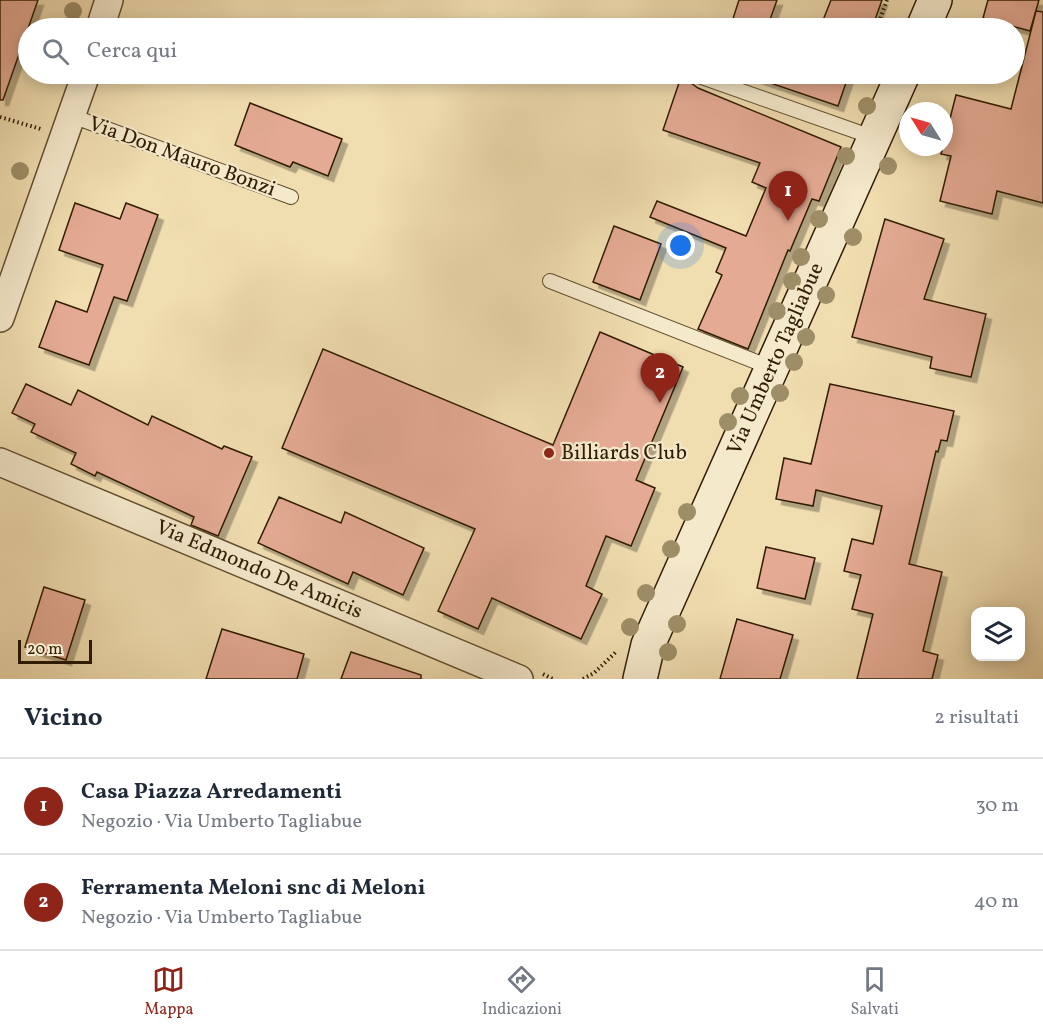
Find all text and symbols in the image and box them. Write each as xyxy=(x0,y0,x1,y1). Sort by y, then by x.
search box xyxy=(18,18,1025,84)
icon: search xyxy=(39,35,72,68)
text: Cerca qui xyxy=(87,36,177,67)
north arrow xyxy=(899,102,953,156)
street label: Via Don Mauro Bonzi xyxy=(84,110,280,204)
pin: 1 xyxy=(768,172,808,221)
your location xyxy=(666,231,695,260)
street label: Via Umberto Tagliabue xyxy=(720,258,832,460)
pin: 2 xyxy=(640,354,680,403)
place label: Billiards Club xyxy=(561,439,687,468)
marker: Billiards Club xyxy=(542,446,556,460)
street label: Via Edmondo De Amicis xyxy=(151,513,367,627)
map controls xyxy=(971,607,1025,661)
button: layers xyxy=(971,607,1025,661)
scale bar xyxy=(18,637,92,664)
text: 20 m xyxy=(27,639,62,661)
text: Vicino xyxy=(24,700,103,736)
text: 2 risultati xyxy=(934,704,1019,732)
text: Casa Piazza Arredamenti xyxy=(81,777,342,808)
text: 1 xyxy=(39,792,48,820)
text: 30 m xyxy=(975,792,1019,820)
text: Negozio · Via Umberto Tagliabue xyxy=(81,808,362,836)
text: Ferramenta Meloni snc di Meloni xyxy=(81,873,426,904)
text: 2 xyxy=(38,888,49,916)
text: 40 m xyxy=(974,888,1019,916)
text: Negozio · Via Umberto Tagliabue xyxy=(81,904,362,932)
tab: Mappa xyxy=(144,963,193,1021)
tab: Indicazioni xyxy=(482,963,562,1021)
tab: Salvati xyxy=(851,963,899,1021)

